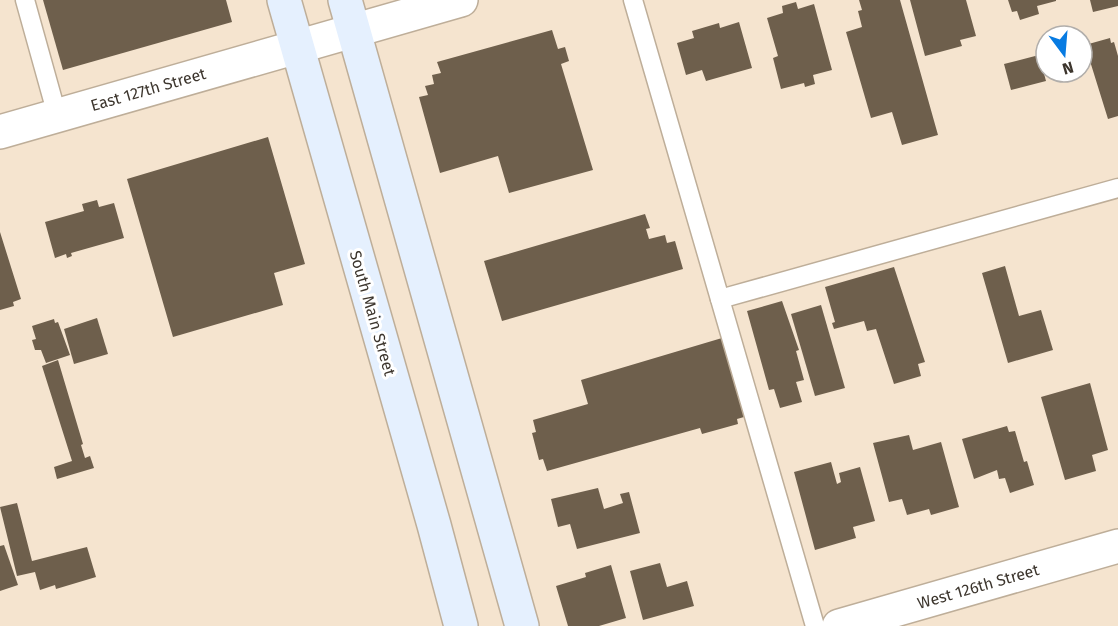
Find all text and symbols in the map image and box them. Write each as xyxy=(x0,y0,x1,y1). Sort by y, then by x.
north arrow xyxy=(1034,24,1094,84)
text: N xyxy=(1060,57,1076,79)
street label: East 127th Street xyxy=(88,64,208,115)
street label: South Main Street xyxy=(346,248,400,378)
street label: West 126th Street xyxy=(915,560,1041,613)

